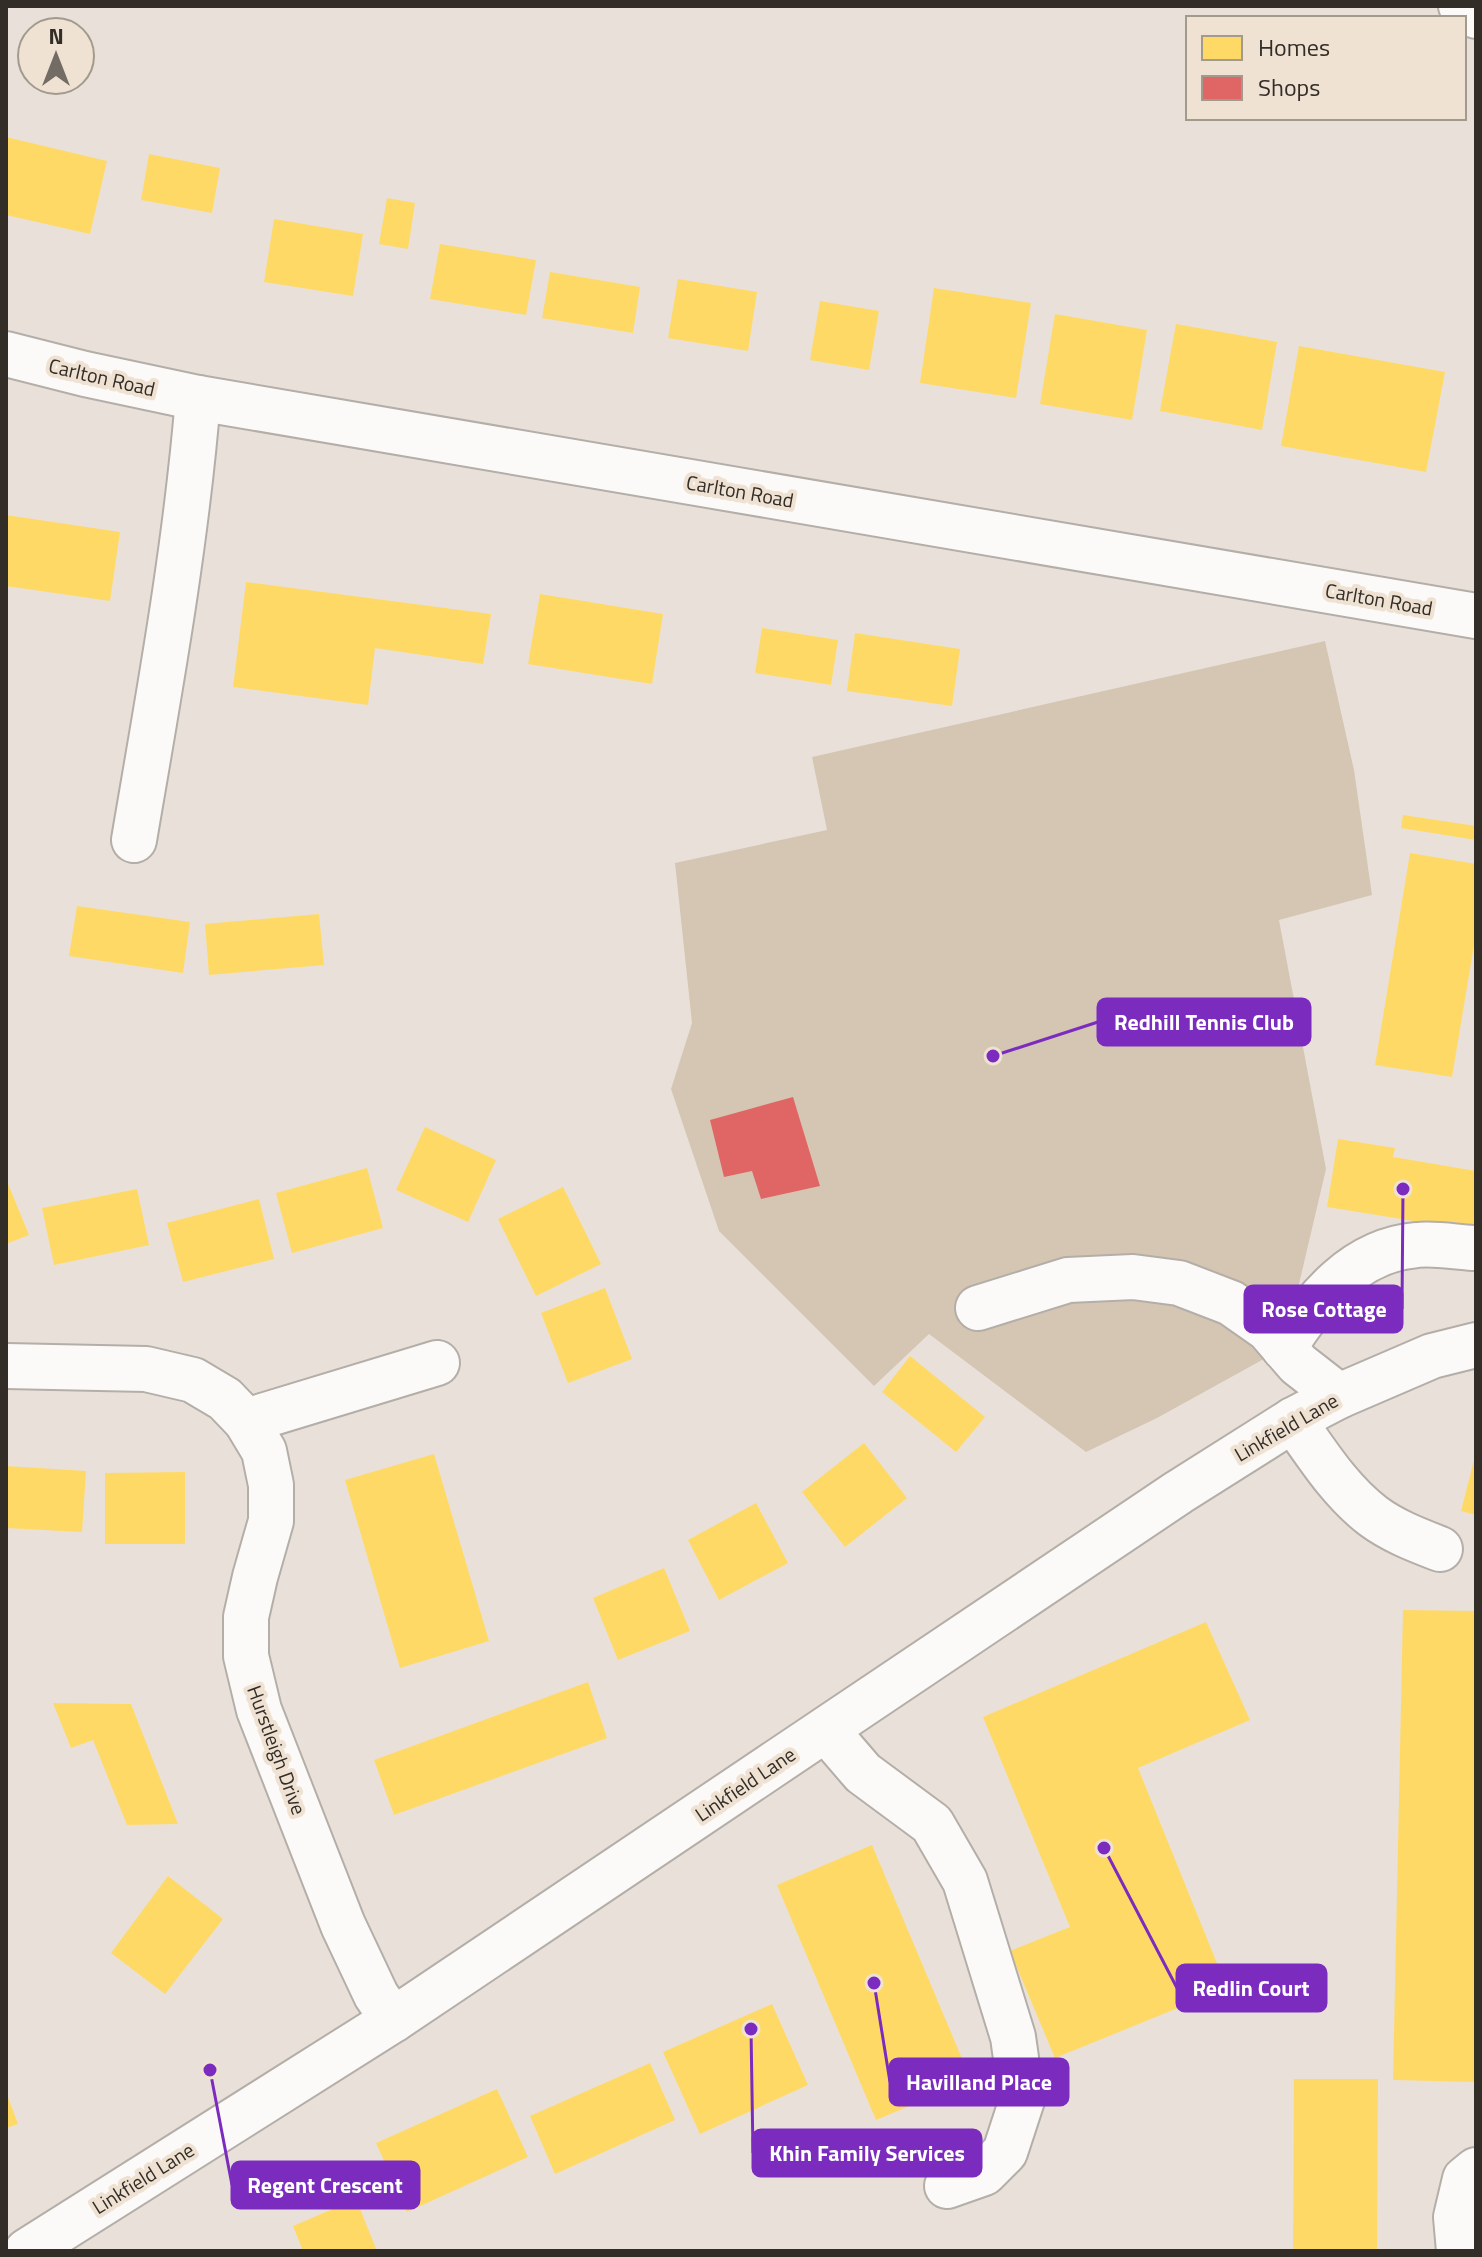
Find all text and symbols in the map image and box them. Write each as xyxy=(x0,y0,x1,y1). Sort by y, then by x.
north arrow xyxy=(16,16,96,96)
legend xyxy=(1186,16,1466,120)
text: N xyxy=(48,19,64,53)
text: Homes xyxy=(1258,29,1330,65)
text: Shops xyxy=(1258,69,1320,105)
street label: Carlton Road xyxy=(46,350,158,404)
street label: Carlton Road xyxy=(684,466,796,516)
street label: Carlton Road xyxy=(1323,574,1435,624)
callout: Redhill Tennis Club xyxy=(1098,999,1310,1045)
text: Redhill Tennis Club xyxy=(1114,1005,1294,1039)
callout: Rose Cottage xyxy=(1245,1286,1402,1332)
text: Rose Cottage xyxy=(1261,1292,1387,1326)
street label: Linkfield Lane xyxy=(1228,1385,1344,1469)
street label: Hurstleigh Drive xyxy=(239,1681,315,1819)
street label: Linkfield Lane xyxy=(688,1739,802,1829)
callout: Redlin Court xyxy=(1177,1965,1326,2011)
text: Redlin Court xyxy=(1192,1971,1310,2005)
callout: Havilland Place xyxy=(890,2059,1068,2105)
text: Havilland Place xyxy=(906,2065,1052,2099)
callout: Khin Family Services xyxy=(753,2130,981,2176)
street label: Linkfield Lane xyxy=(86,2134,200,2222)
text: Khin Family Services xyxy=(769,2136,965,2170)
callout: Regent Crescent xyxy=(232,2162,419,2208)
text: Regent Crescent xyxy=(247,2168,403,2202)

